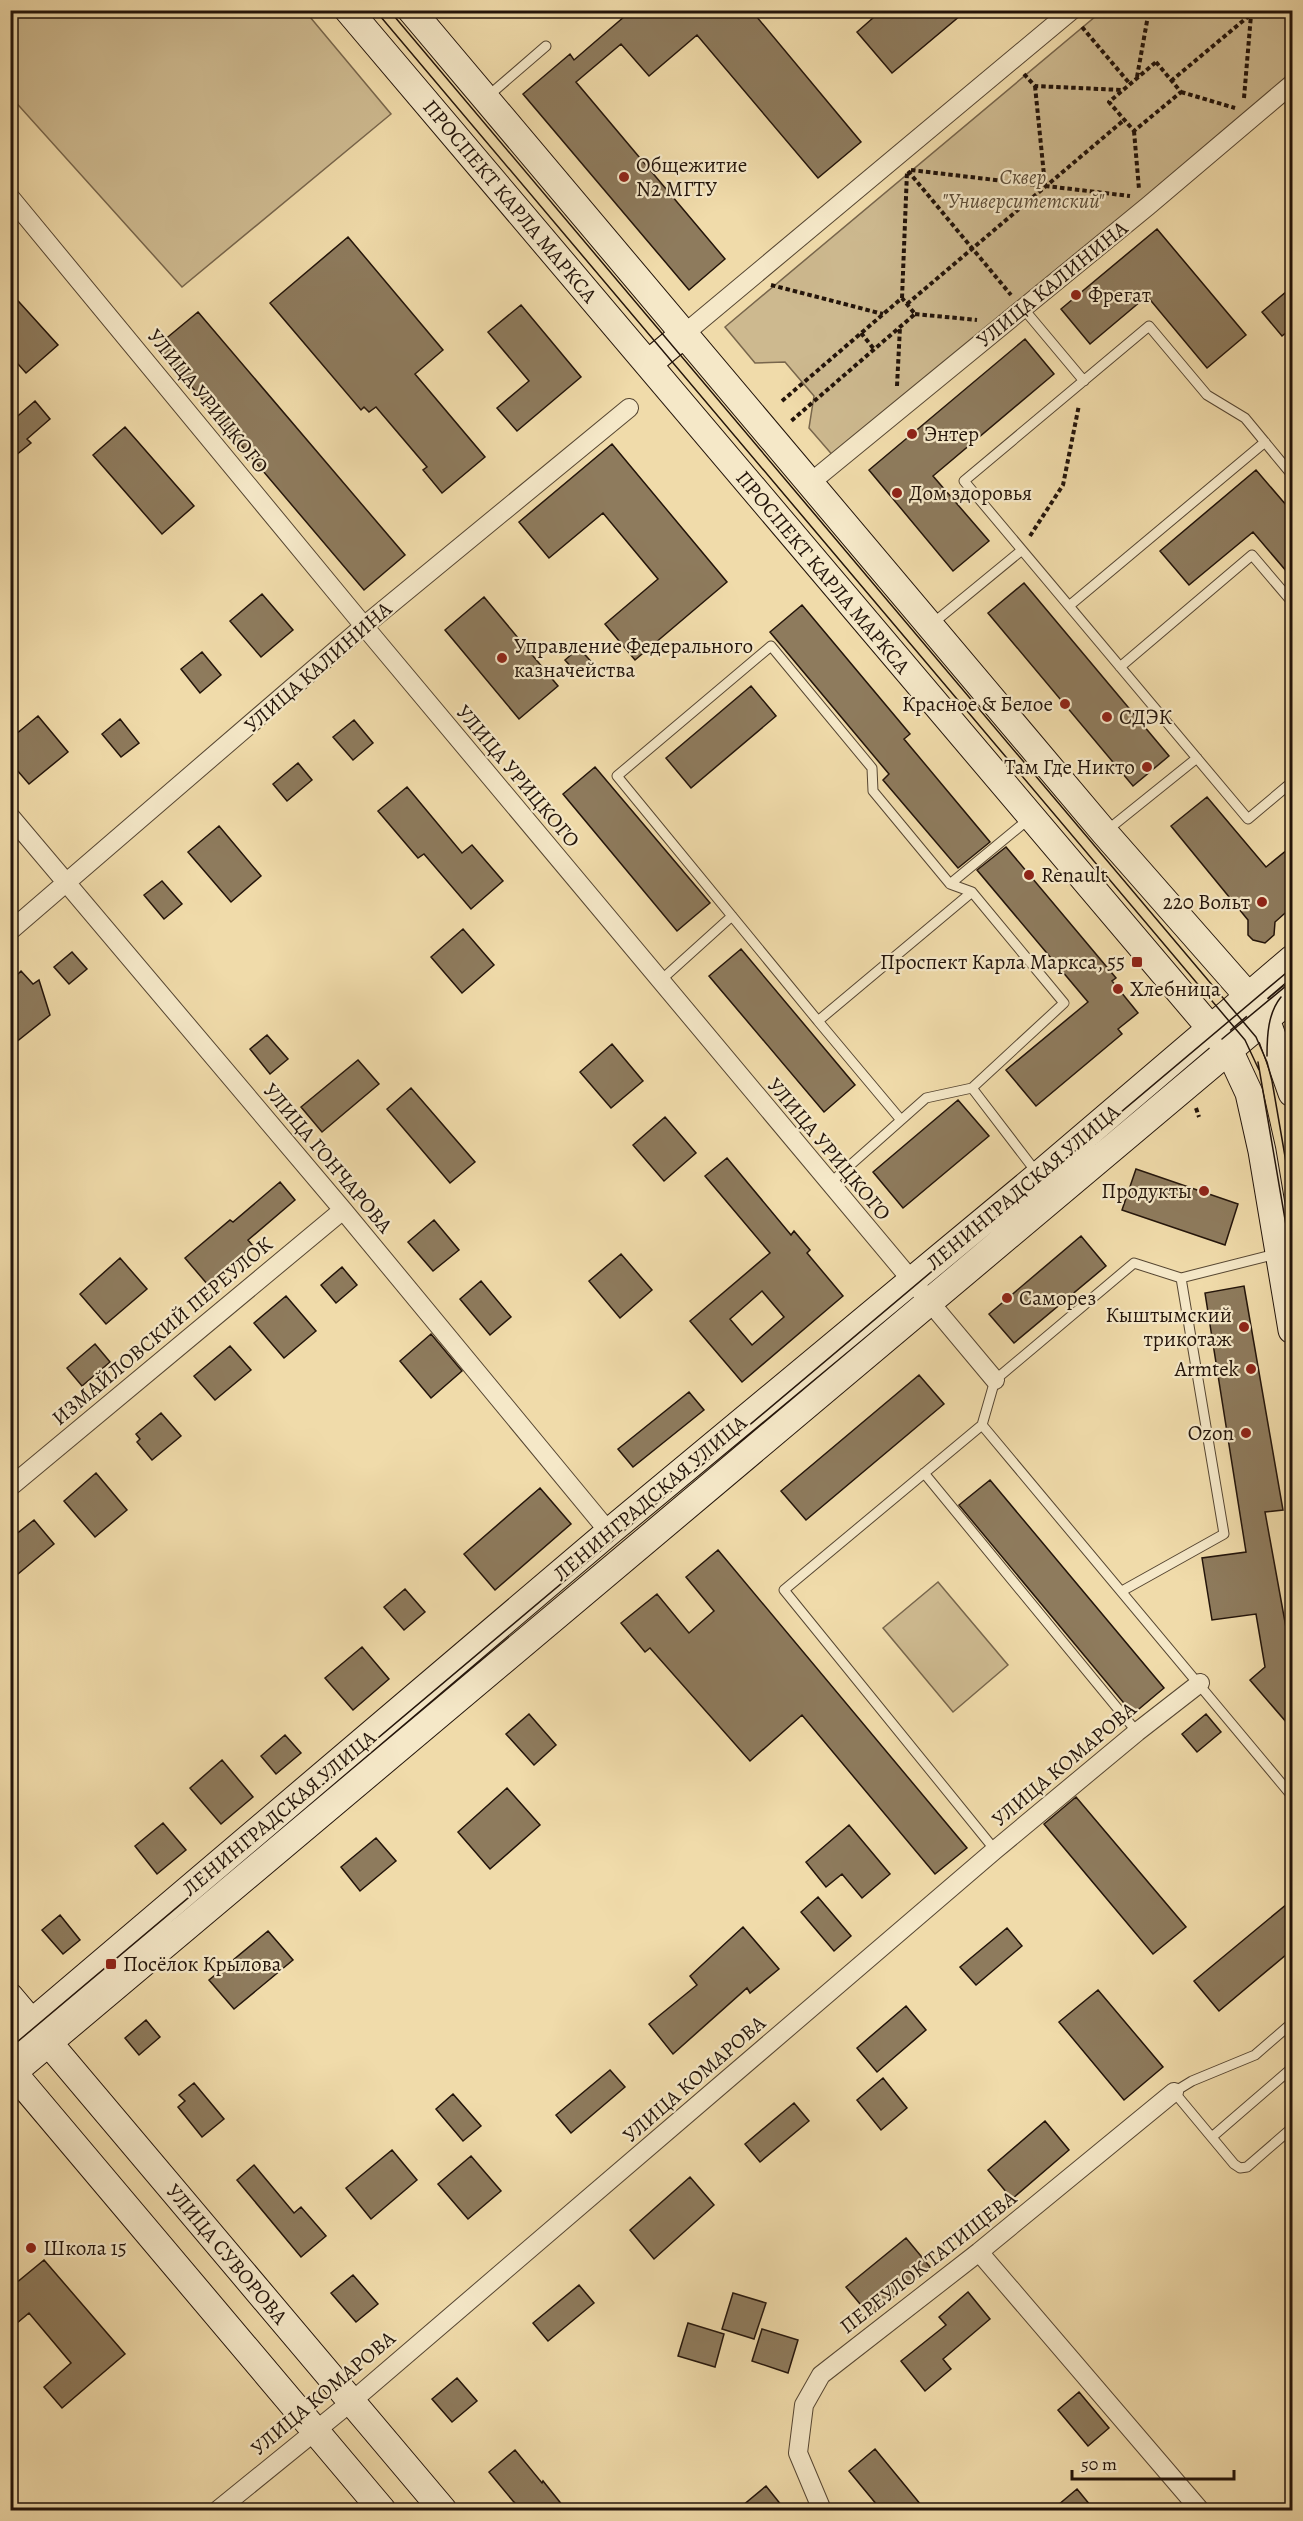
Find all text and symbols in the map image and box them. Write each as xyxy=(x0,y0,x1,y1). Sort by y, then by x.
street label: ПРОСПЕКТ КАРЛА МАРКСА xyxy=(417,93,604,309)
place label: Общежитие N2 МГТУ xyxy=(636,151,747,203)
park label: Сквер "Университетский" xyxy=(942,163,1105,215)
marker: Общежитие N2 МГТУ xyxy=(617,170,631,184)
street label: УЛИЦА КАЛИНИНА xyxy=(971,214,1134,354)
place label: Фрегат xyxy=(1088,281,1151,309)
marker: Фрегат xyxy=(1069,288,1083,302)
street label: УЛИЦА УРИЦКОГО xyxy=(141,323,275,479)
place label: Энтер xyxy=(924,420,979,448)
marker: Энтер xyxy=(905,427,919,441)
street label: ПРОСПЕКТ КАРЛА МАРКСА xyxy=(730,464,917,680)
place label: Дом здоровья xyxy=(909,479,1032,507)
marker: Дом здоровья xyxy=(890,486,904,500)
street label: УЛИЦА КАЛИНИНА xyxy=(238,595,398,739)
place label: Управление Федерального казначейства xyxy=(514,632,753,684)
marker: Управление Федерального казначейства xyxy=(495,651,509,665)
place label: Красное & Белое xyxy=(902,690,1053,718)
marker: Красное & Белое xyxy=(1058,697,1072,711)
street label: УЛИЦА УРИЦКОГО xyxy=(450,699,586,853)
place label: СДЭК xyxy=(1119,703,1173,731)
marker: СДЭК xyxy=(1100,710,1114,724)
place label: Там Где Никто xyxy=(1004,753,1135,781)
marker: Там Где Никто xyxy=(1140,760,1154,774)
place label: Renault xyxy=(1041,861,1107,889)
marker: Renault xyxy=(1022,868,1036,882)
place label: 220 Вольт xyxy=(1163,888,1250,916)
marker: 220 Вольт xyxy=(1255,895,1269,909)
place label: Проспект Карла Маркса, 55 xyxy=(880,948,1125,976)
marker: Проспект Карла Маркса, 55 xyxy=(1130,955,1144,969)
place label: Хлебница xyxy=(1130,975,1221,1003)
marker: Хлебница xyxy=(1111,982,1125,996)
street label: УЛИЦА УРИЦКОГО xyxy=(761,1072,897,1226)
street label: УЛИЦА ГОНЧАРОВА xyxy=(257,1077,400,1239)
street label: ЛЕНИНГРАДСКАЯ УЛИЦА xyxy=(920,1097,1126,1276)
place label: Продукты xyxy=(1101,1177,1192,1205)
marker: Продукты xyxy=(1197,1184,1211,1198)
street label: ИЗМАЙЛОВСКИЙ ПЕРЕУЛОК xyxy=(46,1230,279,1432)
place label: Саморез xyxy=(1019,1284,1096,1312)
marker: Саморез xyxy=(1000,1291,1014,1305)
place label: Кыштымский трикотаж xyxy=(1105,1301,1232,1353)
marker: Кыштымский трикотаж xyxy=(1237,1320,1251,1334)
place label: Armtek xyxy=(1174,1355,1240,1383)
marker: Armtek xyxy=(1244,1362,1258,1376)
street label: ЛЕНИНГРАДСКАЯ УЛИЦА xyxy=(547,1408,753,1587)
place label: Ozon xyxy=(1188,1419,1234,1447)
marker: Ozon xyxy=(1239,1426,1253,1440)
street label: УЛИЦА КОМАРОВА xyxy=(986,1695,1143,1833)
street label: ЛЕНИНГРАДСКАЯ УЛИЦА xyxy=(176,1723,382,1902)
place label: Посёлок Крылова xyxy=(123,1950,282,1978)
marker: Посёлок Крылова xyxy=(104,1957,118,1971)
street label: УЛИЦА КОМАРОВА xyxy=(617,2009,772,2149)
street label: УЛИЦА СУВОРОВА xyxy=(160,2178,295,2331)
street label: ПЕРЕУЛОК ТАТИЩЕВА xyxy=(834,2184,1023,2340)
place label: Школа 15 xyxy=(43,2234,127,2262)
marker: Школа 15 xyxy=(24,2241,38,2255)
street label: УЛИЦА КОМАРОВА xyxy=(245,2324,402,2462)
scale bar xyxy=(1072,2443,1234,2481)
text: 50 m xyxy=(1081,2452,1117,2476)

